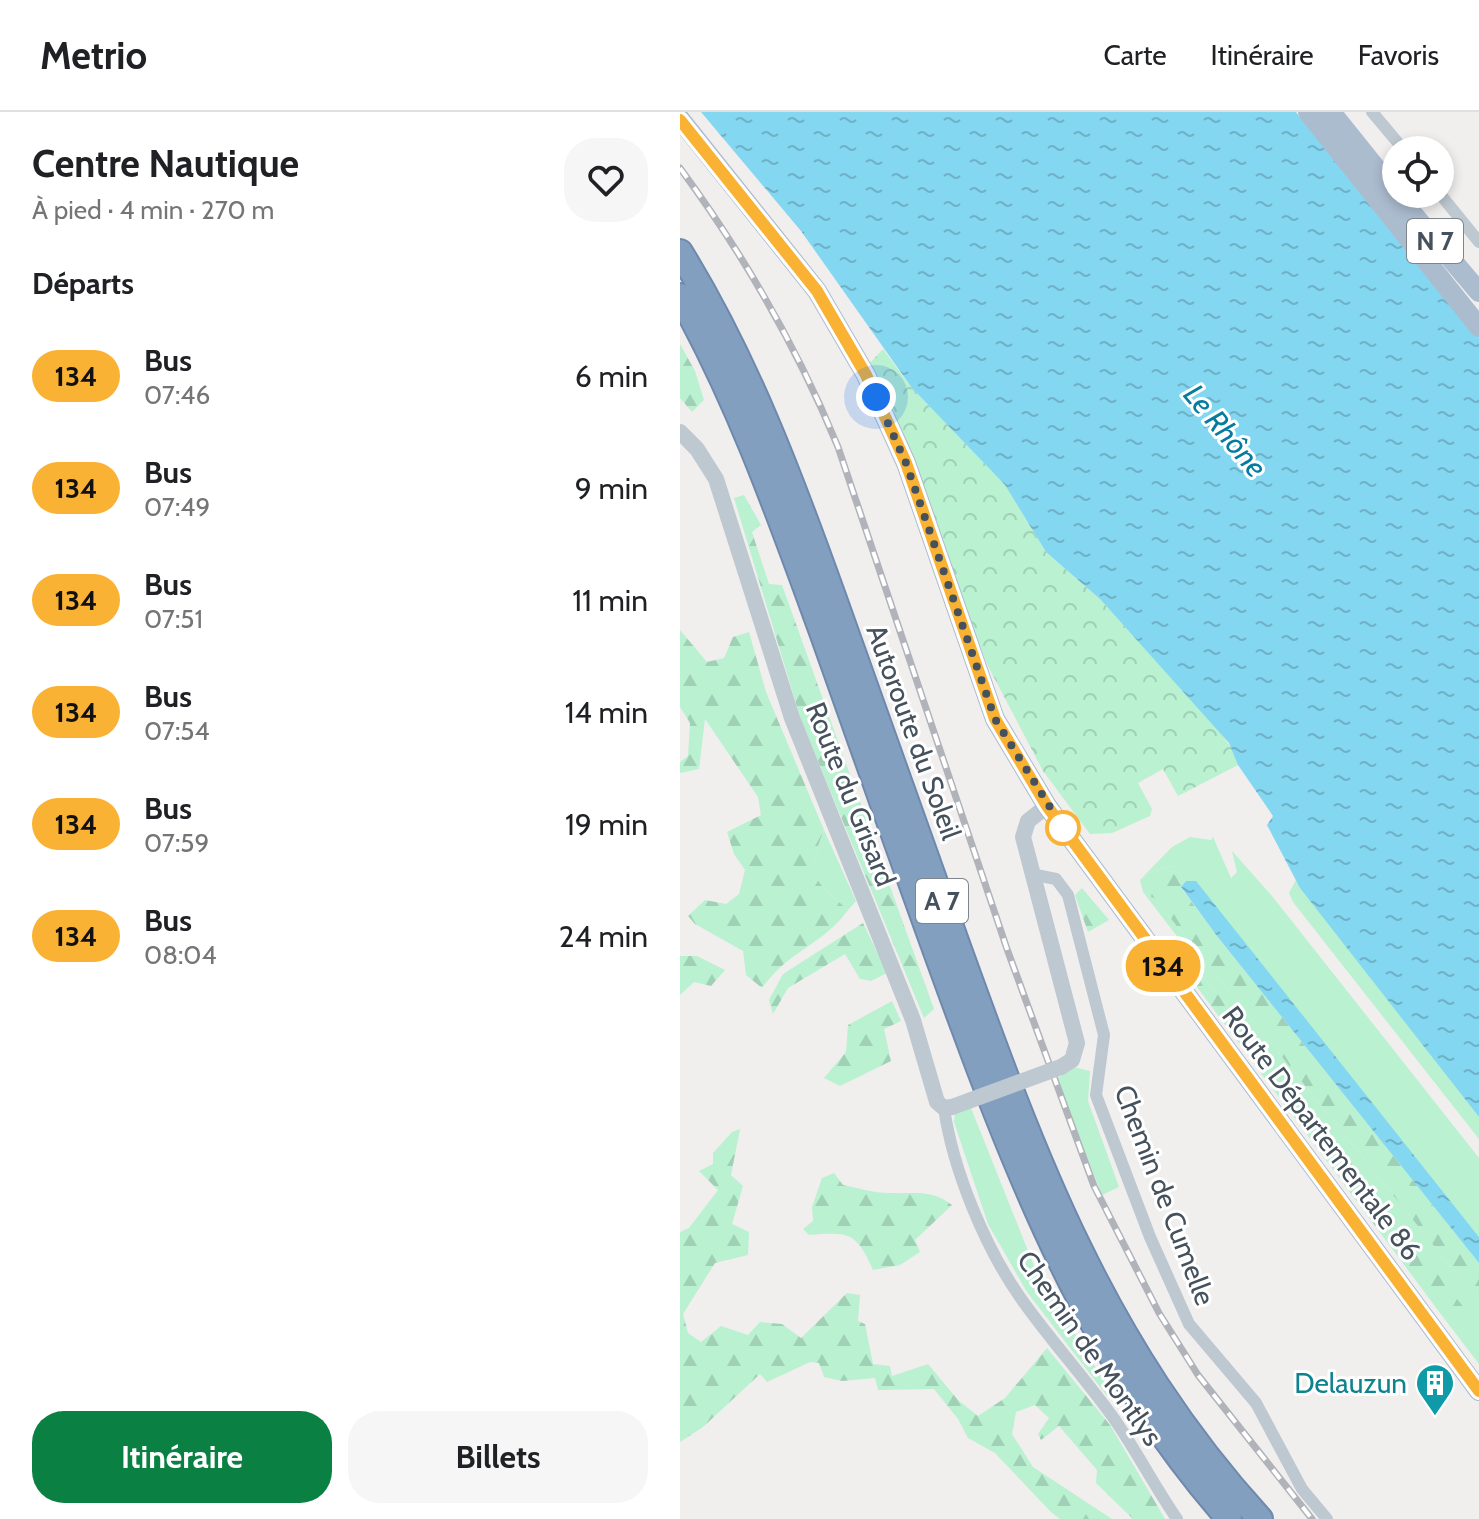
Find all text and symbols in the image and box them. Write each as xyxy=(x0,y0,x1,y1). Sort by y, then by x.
text: Metrio xyxy=(40,32,147,79)
text: Carte xyxy=(1103,38,1167,72)
text: Itinéraire xyxy=(1211,38,1314,72)
text: Favoris xyxy=(1358,38,1439,72)
map controls xyxy=(1382,136,1454,208)
button: locate xyxy=(1382,136,1454,208)
button: heart xyxy=(564,138,648,222)
text: Centre Nautique xyxy=(32,140,299,187)
text: À pied · 4 min · 270 m xyxy=(32,194,274,226)
road number: N 7 xyxy=(1407,219,1463,263)
text: Départs xyxy=(32,265,134,302)
text: Bus xyxy=(144,342,192,379)
text: 6 min xyxy=(575,358,648,395)
text: 134 xyxy=(55,359,97,393)
your location xyxy=(856,377,896,417)
water label: Le Rhône xyxy=(1176,377,1275,485)
text: 07:46 xyxy=(144,379,210,411)
text: Bus xyxy=(144,454,192,491)
text: 9 min xyxy=(575,470,648,507)
text: 134 xyxy=(55,471,97,505)
text: 07:49 xyxy=(144,491,210,523)
text: Bus xyxy=(144,566,192,603)
text: 11 min xyxy=(572,582,648,619)
text: 134 xyxy=(55,583,97,617)
text: 07:51 xyxy=(144,603,203,635)
street label: Autoroute du Soleil xyxy=(859,620,969,845)
text: Bus xyxy=(144,678,192,715)
text: 14 min xyxy=(565,694,648,731)
text: 134 xyxy=(55,695,97,729)
street label: Route du Grisard xyxy=(799,697,903,891)
text: 07:54 xyxy=(144,715,209,747)
text: Bus xyxy=(144,790,192,827)
text: 19 min xyxy=(565,806,648,843)
text: 134 xyxy=(55,807,97,841)
unlabelled marker xyxy=(1046,811,1080,845)
text: 07:59 xyxy=(144,827,209,859)
road number: A 7 xyxy=(916,879,968,923)
text: Bus xyxy=(144,902,192,939)
text: 24 min xyxy=(559,918,648,955)
text: 134 xyxy=(55,919,97,953)
text: 08:04 xyxy=(144,939,217,971)
line badge: 134 xyxy=(1117,940,1209,992)
text: 134 xyxy=(1142,949,1184,983)
street label: Route Départementale 86 xyxy=(1215,999,1429,1267)
street label: Chemin de Cumelle xyxy=(1107,1080,1223,1310)
street label: Chemin de Montlys xyxy=(1010,1244,1170,1452)
building icon: Delauzun xyxy=(1414,1362,1456,1417)
place label: Delauzun xyxy=(1294,1366,1407,1400)
button: Itinéraire xyxy=(32,1411,332,1503)
button: Billets xyxy=(348,1411,648,1503)

